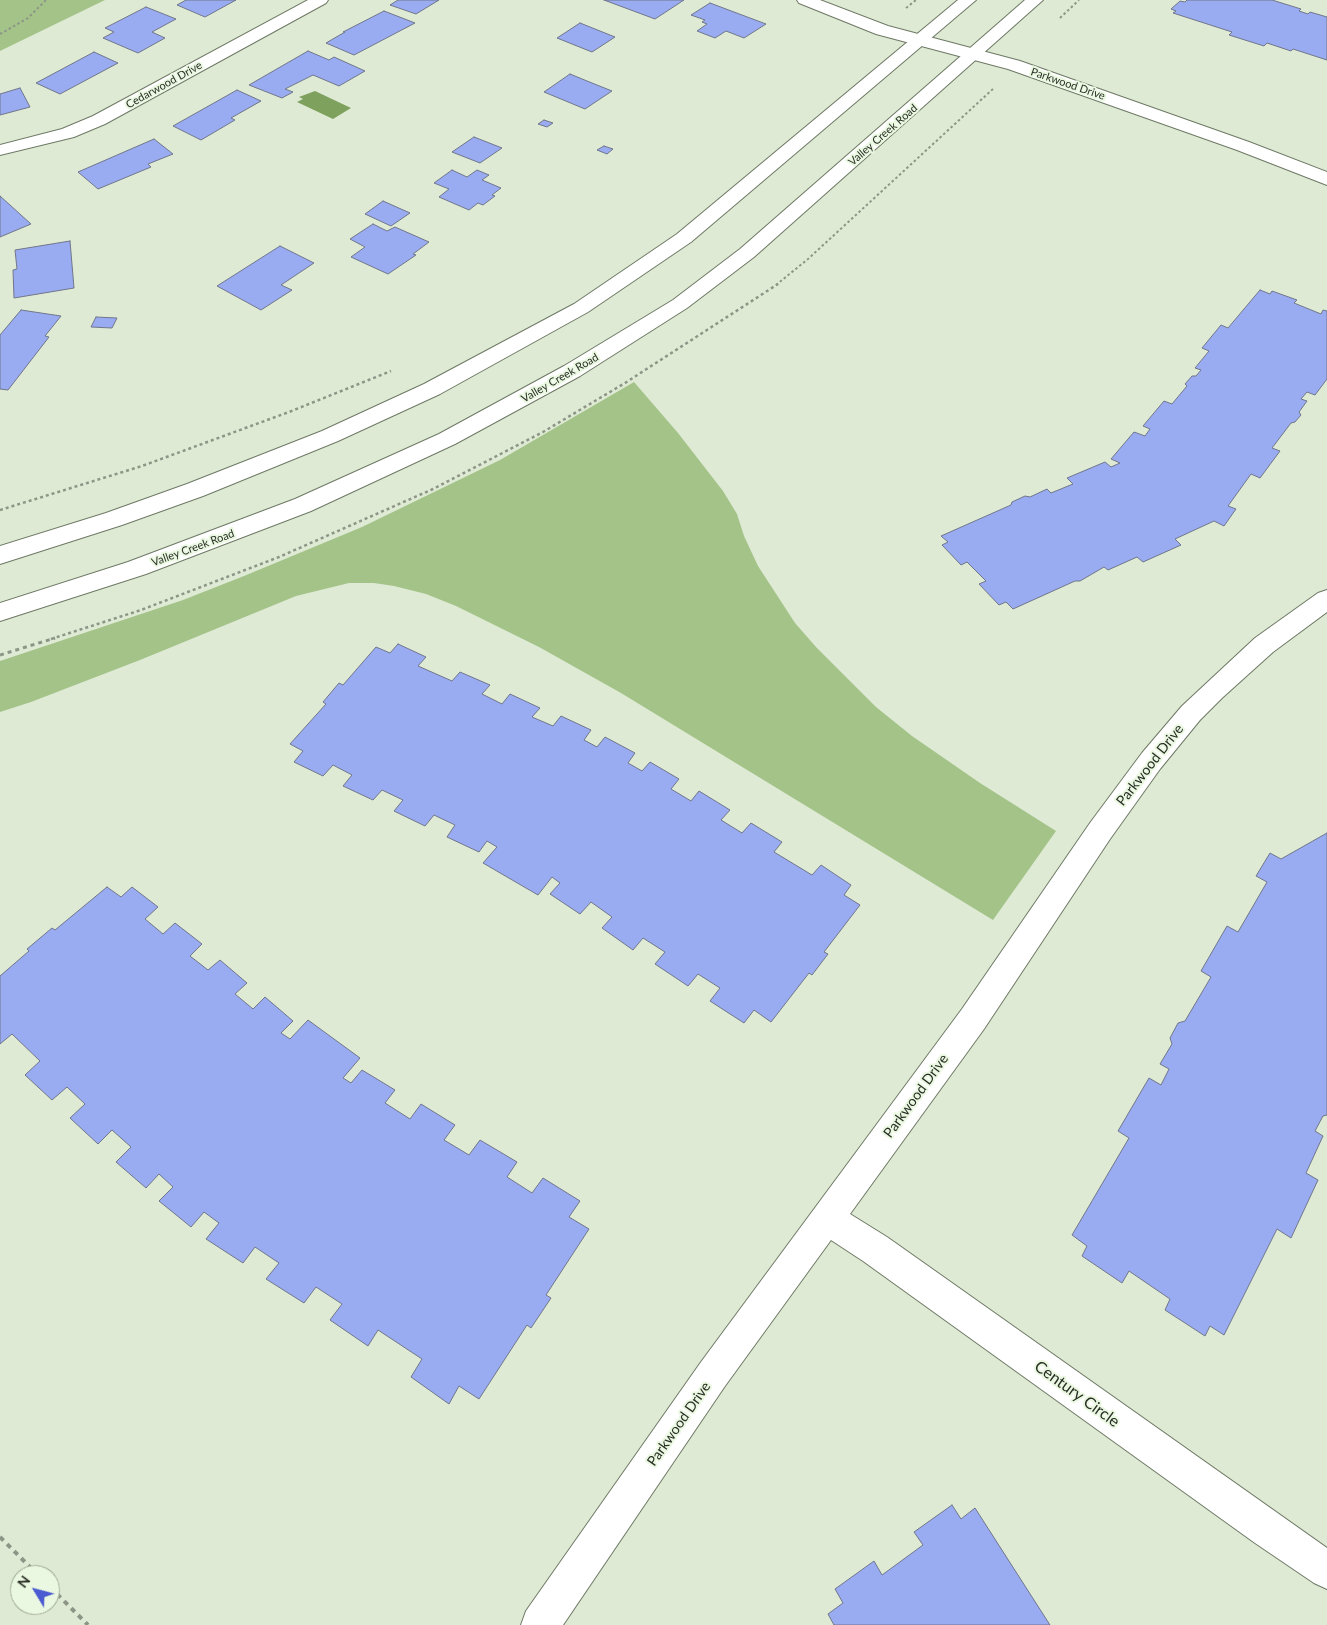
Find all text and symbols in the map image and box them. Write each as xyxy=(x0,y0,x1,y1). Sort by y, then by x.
street label: Cedarwood Drive xyxy=(124,59,204,111)
street label: Parkwood Drive xyxy=(1029,65,1107,103)
street label: Valley Creek Road xyxy=(846,101,920,169)
street label: Valley Creek Road xyxy=(519,351,601,405)
street label: Valley Creek Road xyxy=(150,527,236,569)
street label: Parkwood Drive xyxy=(1113,721,1187,809)
street label: Parkwood Drive xyxy=(880,1051,952,1141)
street label: Century Circle xyxy=(1031,1357,1123,1431)
street label: Parkwood Drive xyxy=(644,1379,714,1469)
north arrow xyxy=(10,1565,60,1615)
text: N xyxy=(13,1572,33,1591)

